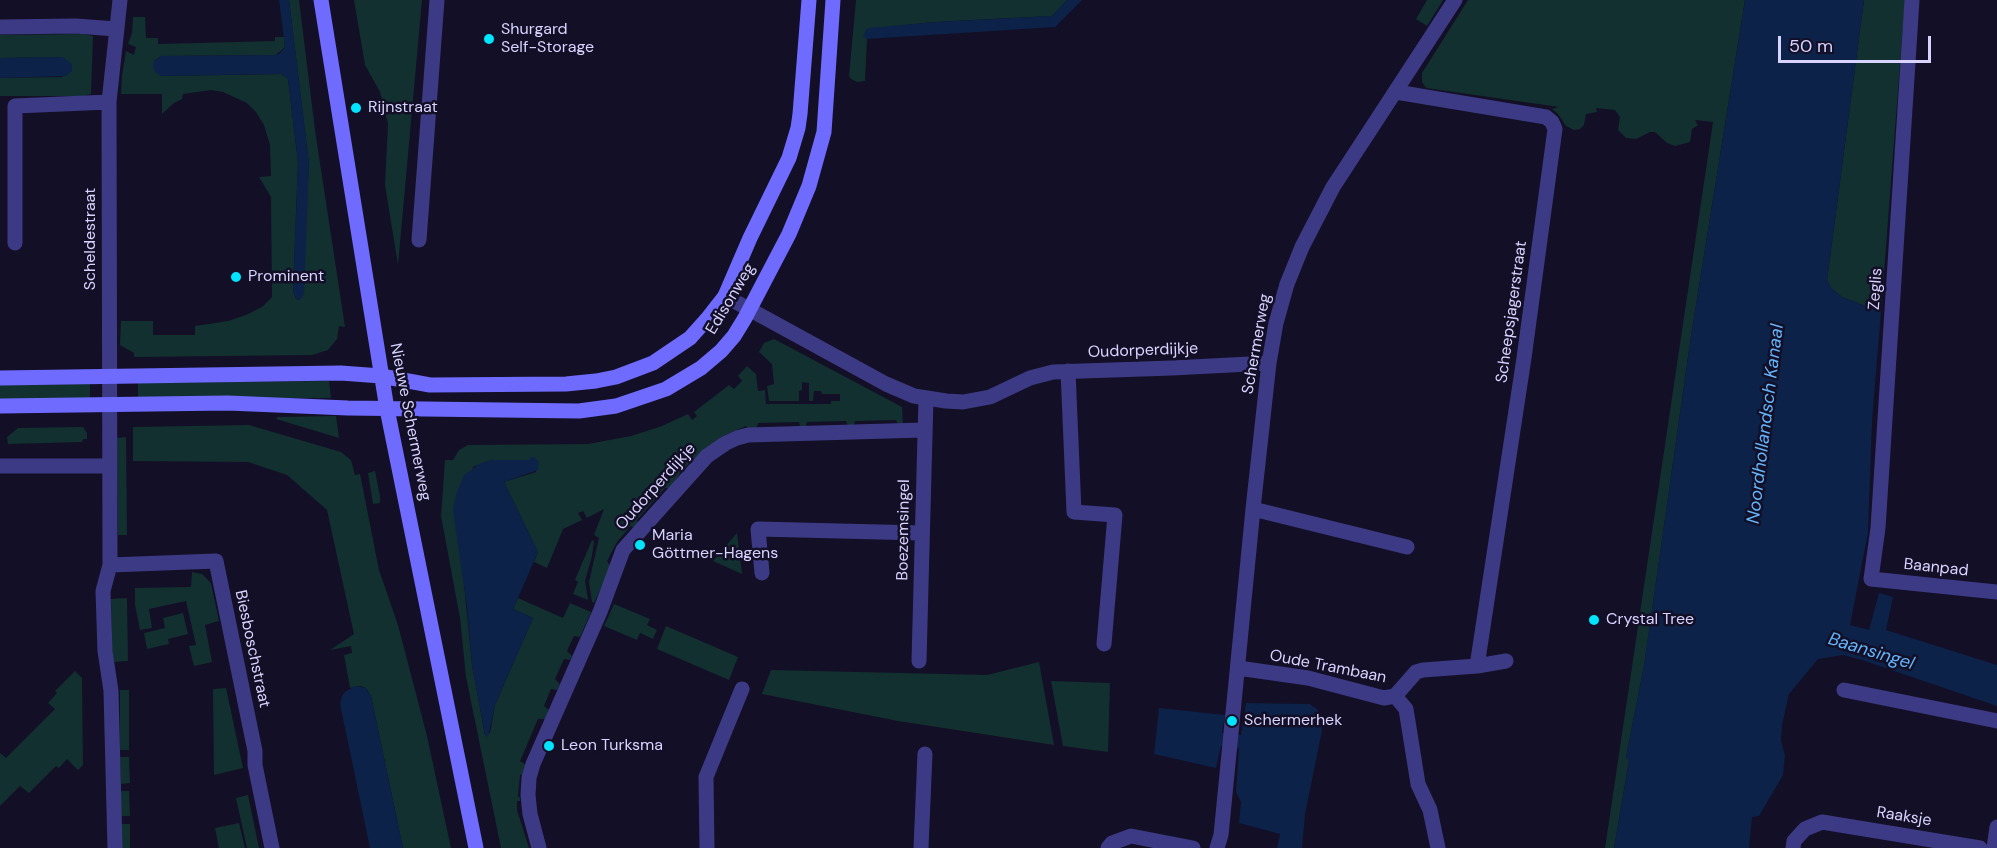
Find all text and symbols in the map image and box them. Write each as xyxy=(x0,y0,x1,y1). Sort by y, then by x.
place label: Shurgard Self-Storage xyxy=(501,20,594,58)
scale bar xyxy=(1781,24,1934,62)
marker: Shurgard Self-Storage xyxy=(482,32,496,46)
text: 50 m xyxy=(1789,34,1833,58)
place label: Rijnstraat xyxy=(368,98,438,118)
marker: Rijnstraat xyxy=(349,101,363,115)
street label: Scheldestraat xyxy=(81,188,101,290)
street label: Scheepsjagerstraat xyxy=(1493,240,1531,384)
street label: Edisonweg xyxy=(702,260,760,338)
place label: Prominent xyxy=(248,267,324,287)
street label: Zeglis xyxy=(1865,267,1887,311)
marker: Prominent xyxy=(229,270,243,284)
street label: Schermerweg xyxy=(1239,292,1275,396)
water label: Noordhollandsch Kanaal xyxy=(1743,323,1789,525)
street label: Oudorperdijkje xyxy=(1087,339,1199,363)
street label: Nieuwe Schermerweg xyxy=(385,342,435,502)
street label: Oudorperdijkje xyxy=(612,440,700,534)
street label: Boezemsingel xyxy=(894,479,914,581)
place label: Maria Göttmer-Hagens xyxy=(652,526,778,564)
marker: Maria Göttmer-Hagens xyxy=(633,538,647,552)
street label: Baanpad xyxy=(1903,555,1969,581)
street label: Biesboschstraat xyxy=(230,588,274,710)
place label: Crystal Tree xyxy=(1606,610,1694,630)
marker: Crystal Tree xyxy=(1587,613,1601,627)
water label: Baansingel xyxy=(1825,629,1917,675)
street label: Oude Trambaan xyxy=(1268,646,1388,688)
place label: Schermerhek xyxy=(1244,711,1342,731)
marker: Schermerhek xyxy=(1225,714,1239,728)
place label: Leon Turksma xyxy=(561,736,663,756)
marker: Leon Turksma xyxy=(542,739,556,753)
street label: Raaksje xyxy=(1875,803,1933,831)

